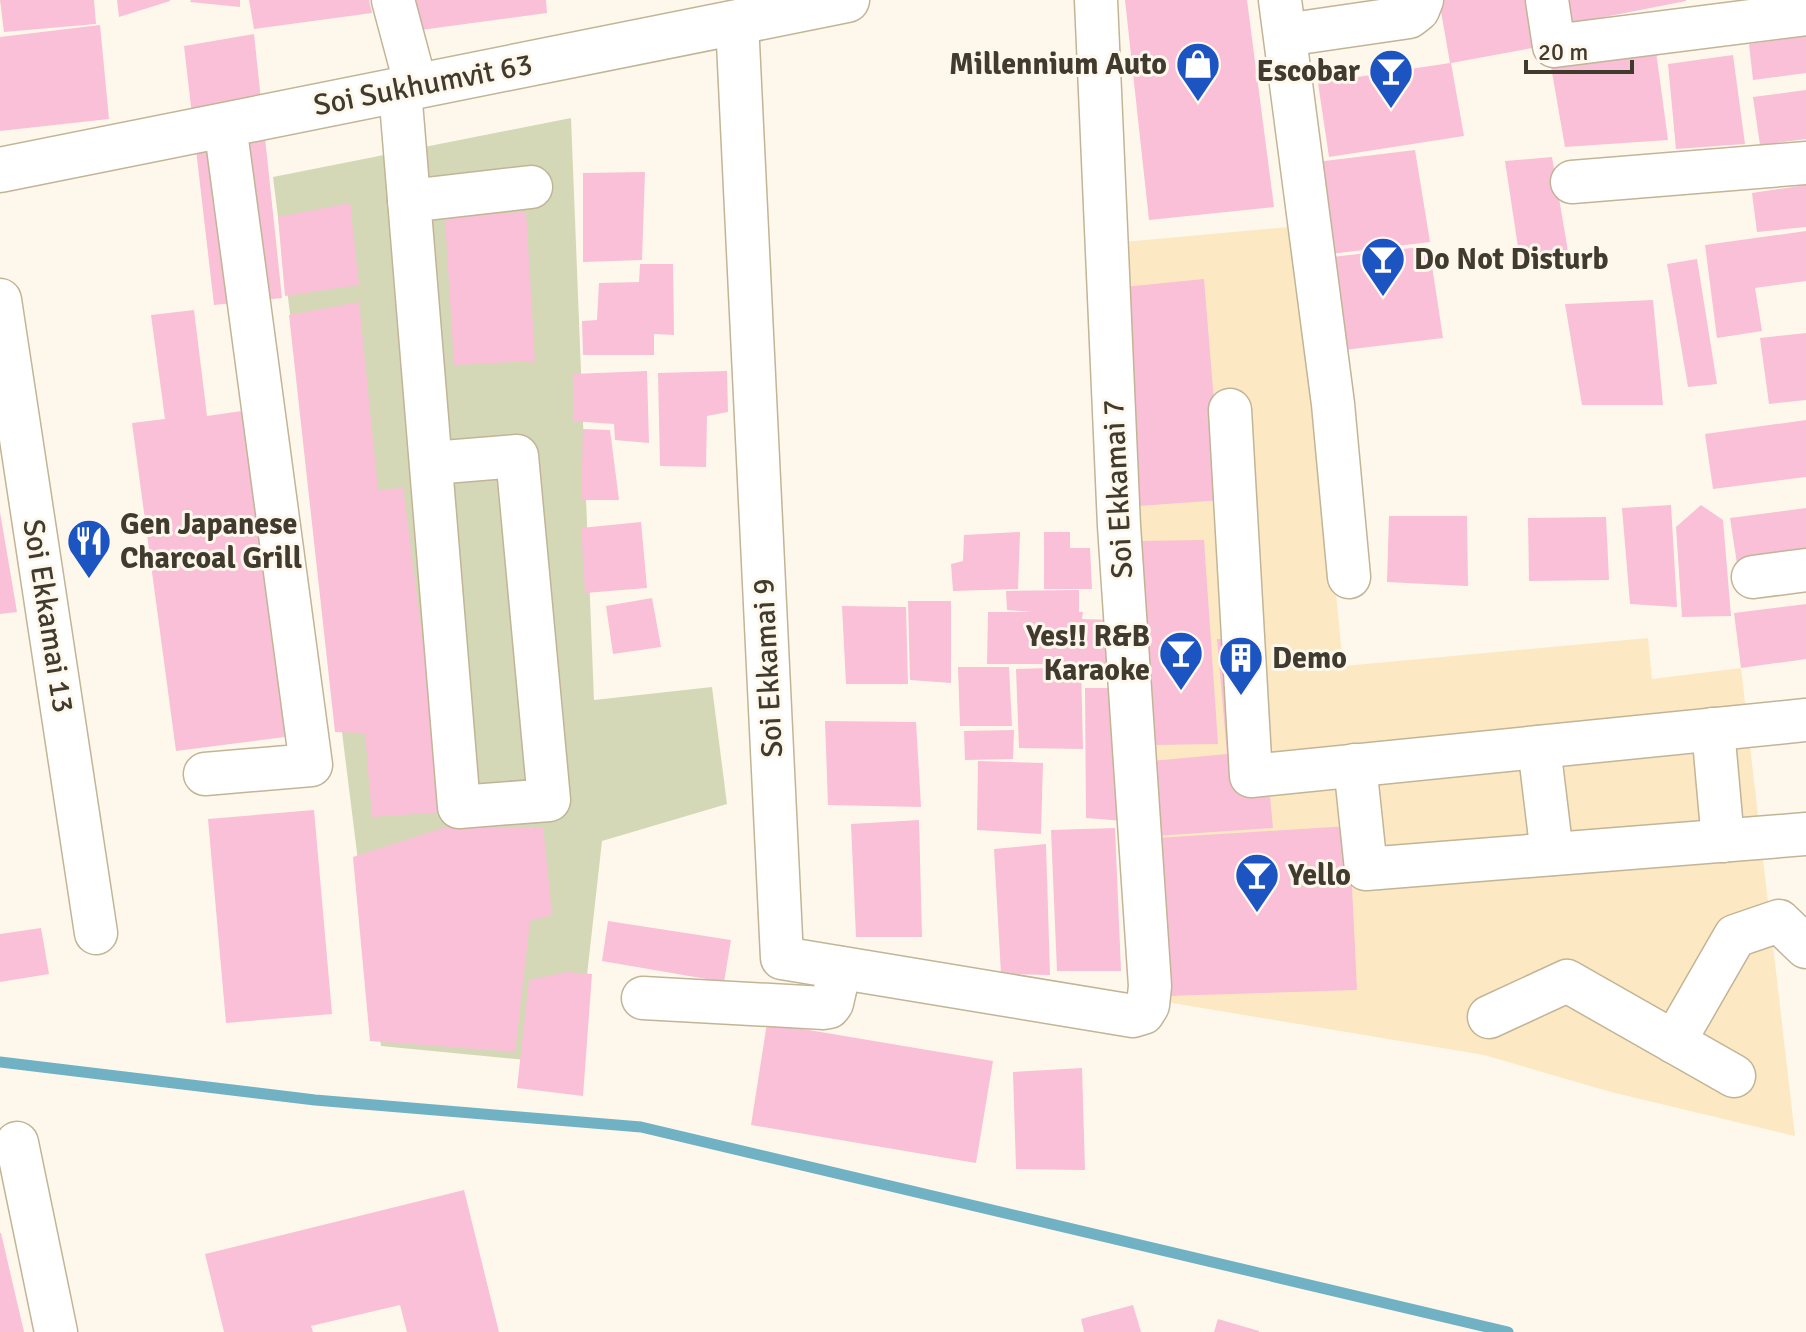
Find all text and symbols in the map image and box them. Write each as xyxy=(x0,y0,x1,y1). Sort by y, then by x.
scale bar xyxy=(1526,24,1632,74)
text: 20 m xyxy=(1538,37,1588,67)
shop icon: Millennium Auto xyxy=(1174,40,1222,103)
street label: Soi Sukhumvit 63 xyxy=(310,46,536,124)
place label: Millennium Auto xyxy=(949,46,1167,83)
bar icon: Escobar xyxy=(1367,47,1415,110)
place label: Escobar xyxy=(1256,53,1360,90)
bar icon: Do Not Disturb xyxy=(1359,235,1407,298)
place label: Do Not Disturb xyxy=(1414,241,1609,278)
street label: Soi Ekkamai 7 xyxy=(1095,398,1141,580)
place label: Gen Japanese Charcoal Grill xyxy=(120,506,302,577)
street label: Soi Ekkamai 13 xyxy=(14,517,82,715)
restaurant icon: Gen Japanese Charcoal Grill xyxy=(65,517,113,580)
street label: Soi Ekkamai 9 xyxy=(745,577,791,759)
place label: Yes!! R&B Karaoke xyxy=(1025,618,1150,689)
bar icon: Yes!! R&B Karaoke xyxy=(1157,629,1205,692)
building icon: Demo xyxy=(1217,634,1265,697)
place label: Demo xyxy=(1272,640,1347,677)
bar icon: Yello xyxy=(1233,851,1281,914)
place label: Yello xyxy=(1287,857,1351,894)

